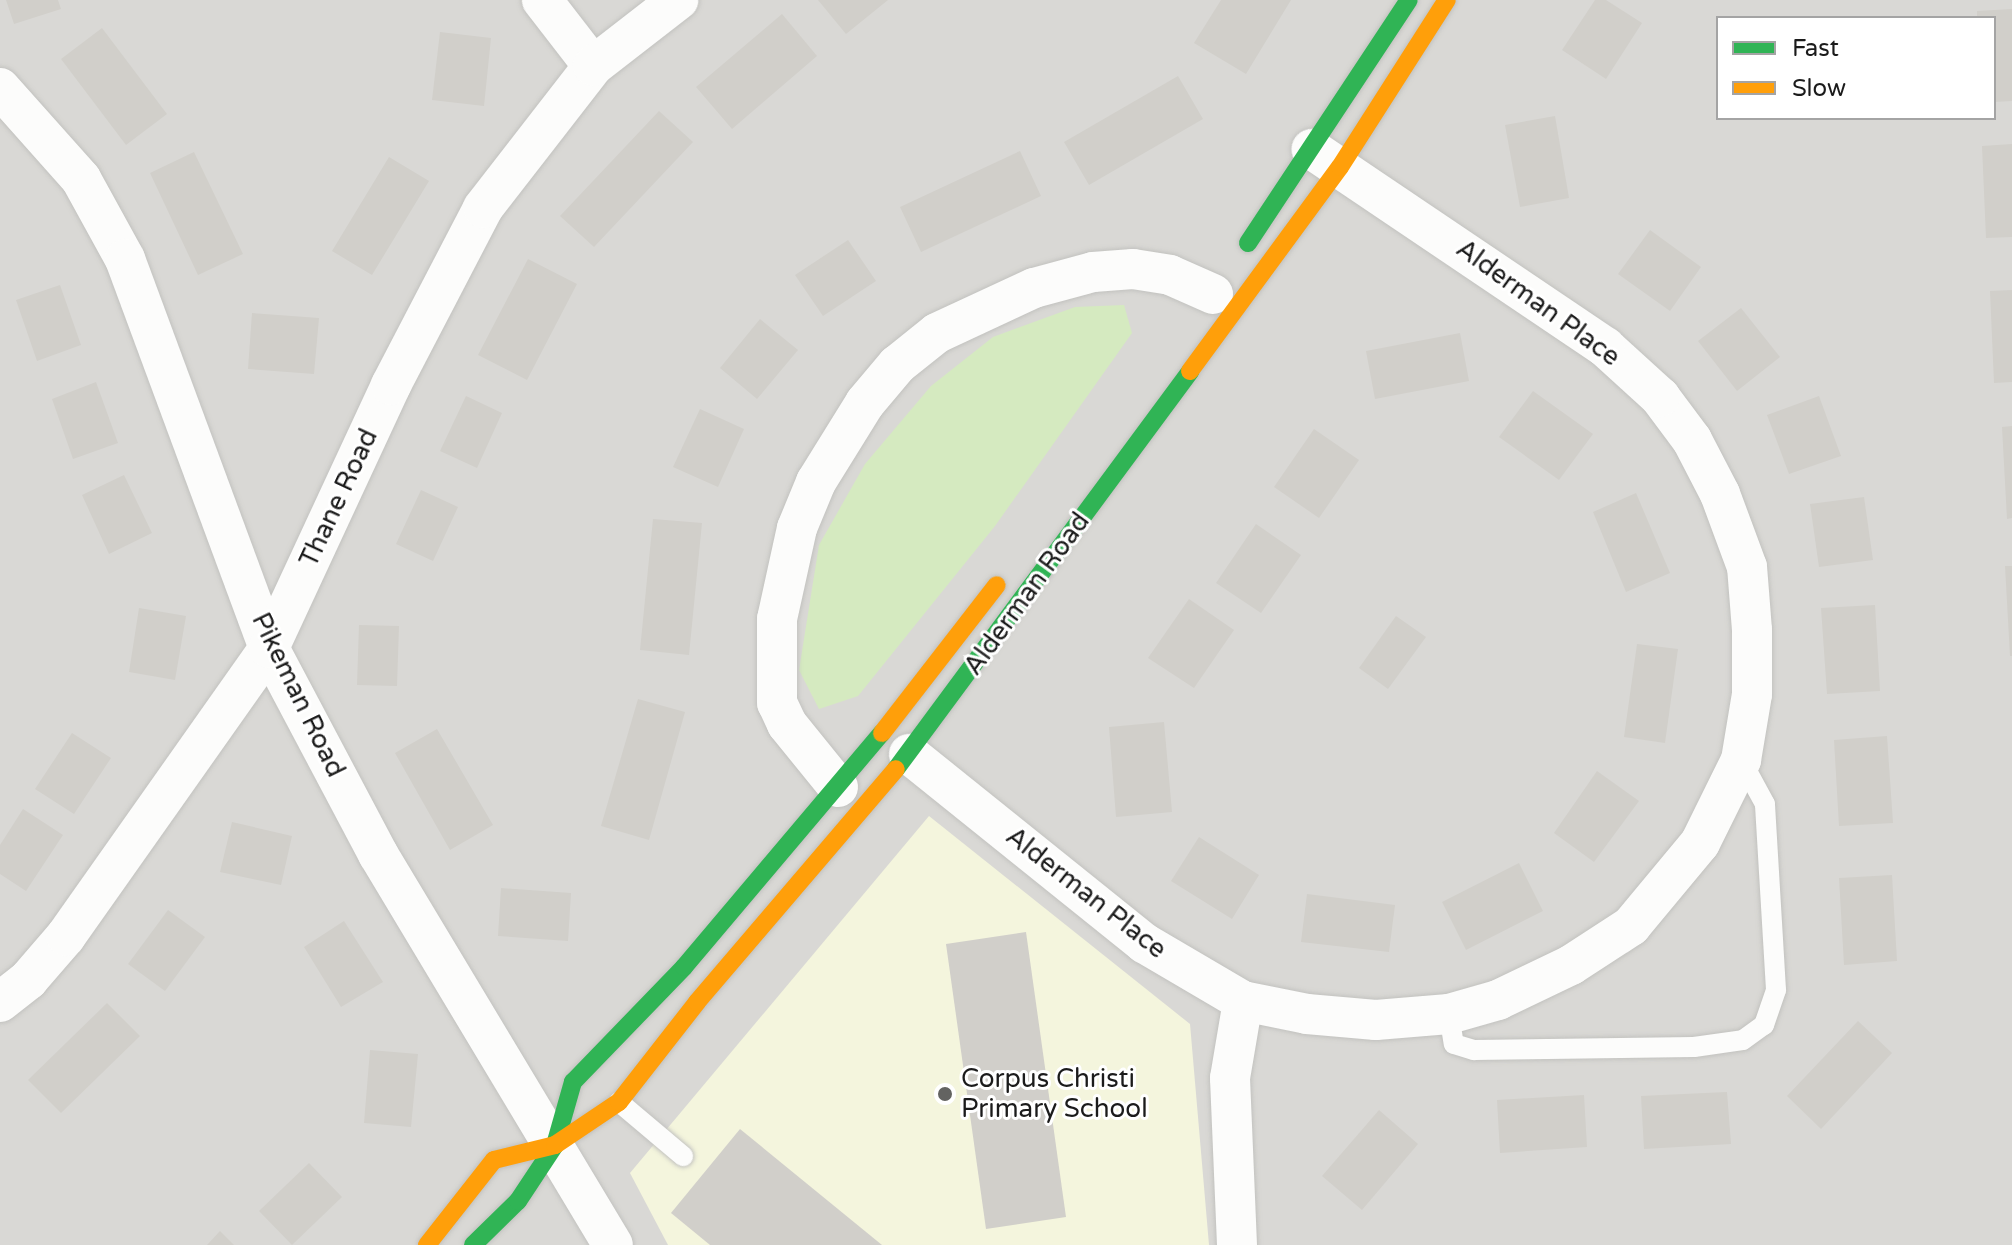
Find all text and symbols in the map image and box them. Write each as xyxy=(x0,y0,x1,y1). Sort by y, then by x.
legend xyxy=(1716,16,1996,120)
text: Fast xyxy=(1792,34,1839,63)
text: Slow xyxy=(1792,74,1846,103)
street label: Alderman Place xyxy=(1450,233,1626,373)
street label: Thane Road xyxy=(293,424,385,572)
street label: Alderman Road xyxy=(958,507,1096,681)
street label: Pikeman Road xyxy=(245,608,351,782)
street label: Alderman Place xyxy=(1000,821,1172,965)
place label: Corpus Christi Primary School xyxy=(961,1063,1148,1124)
marker: Corpus Christi Primary School xyxy=(936,1085,954,1103)

